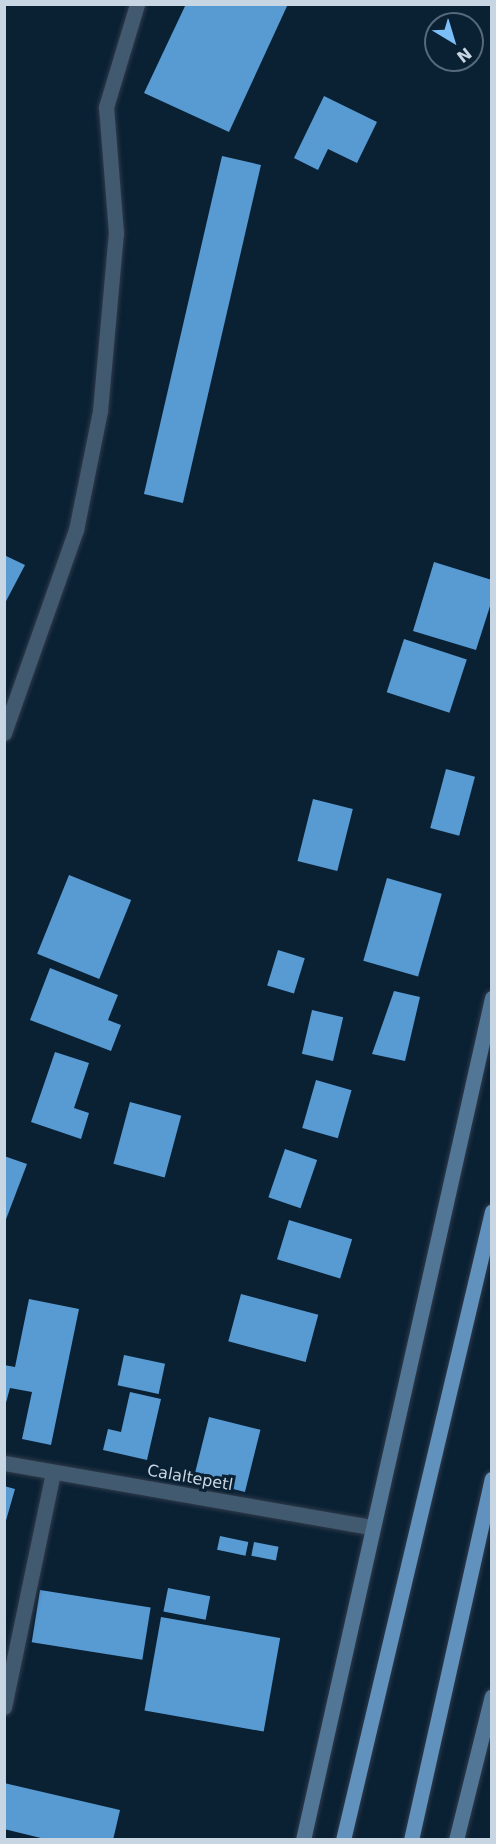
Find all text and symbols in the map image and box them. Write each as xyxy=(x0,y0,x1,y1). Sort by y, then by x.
north arrow xyxy=(424,12,484,72)
text: N xyxy=(453,43,475,67)
street label: Calaltepetl xyxy=(146,1461,234,1495)

